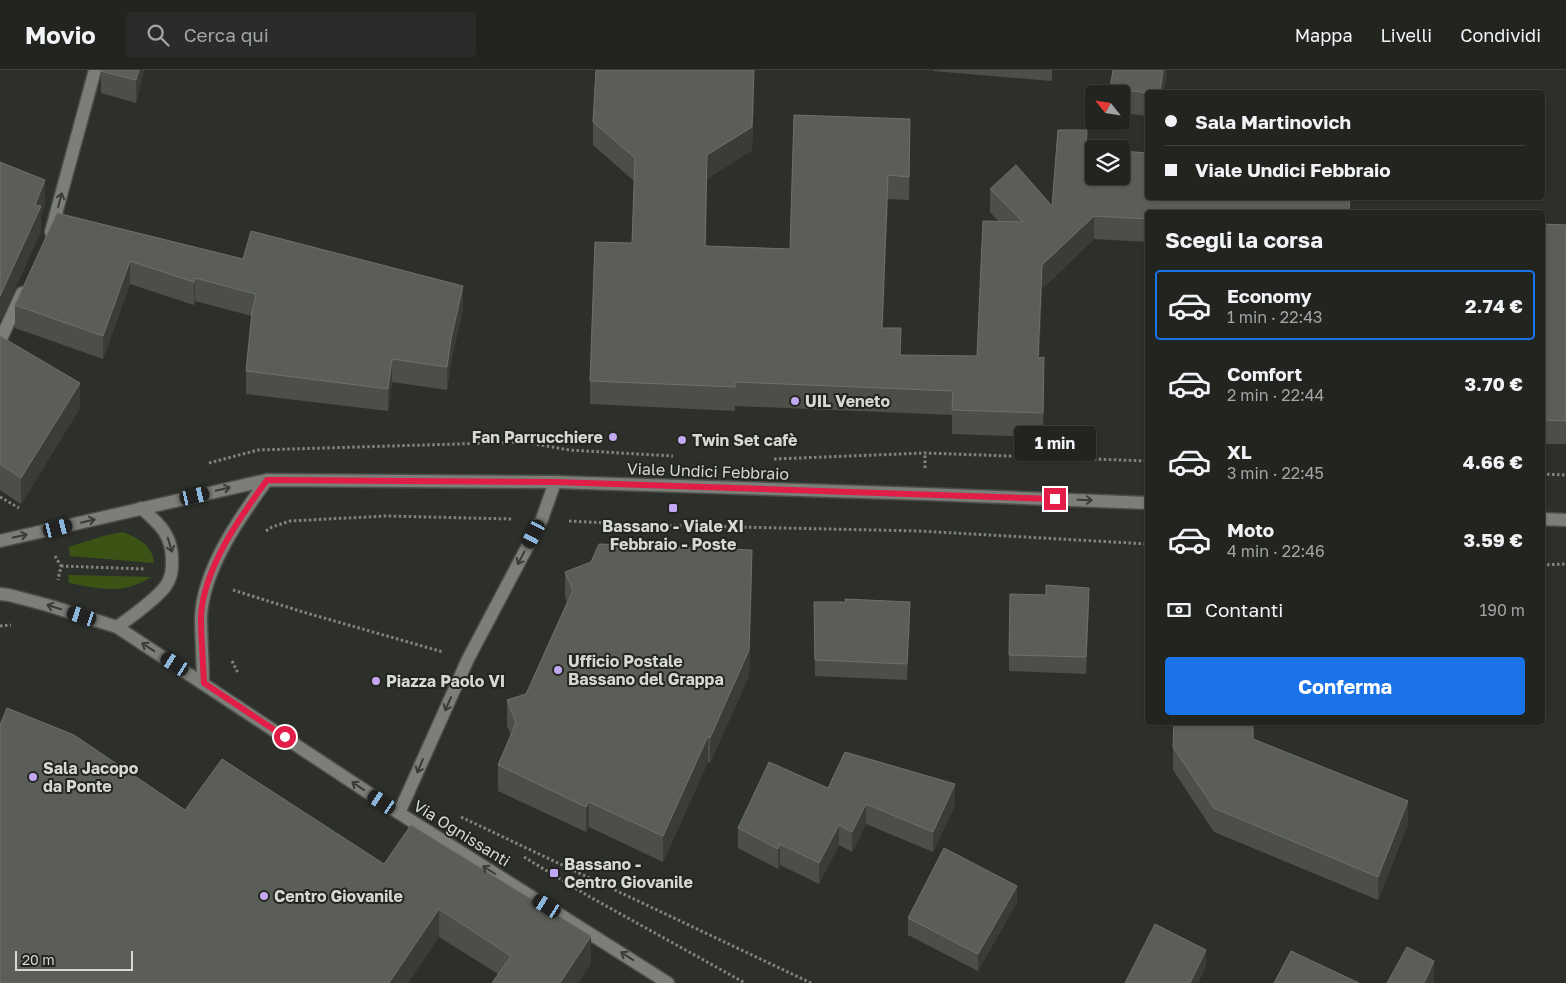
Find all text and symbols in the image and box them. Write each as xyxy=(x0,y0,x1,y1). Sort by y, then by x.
search box xyxy=(126,12,476,57)
text: Movio xyxy=(25,20,96,49)
icon: search xyxy=(144,21,172,49)
text: Cerca qui xyxy=(184,23,269,46)
text: Mappa xyxy=(1295,24,1353,46)
text: Livelli xyxy=(1381,24,1432,46)
text: Condividi xyxy=(1460,24,1541,46)
north arrow xyxy=(1085,85,1130,130)
map controls xyxy=(1085,85,1130,185)
text: Sala Martinovich xyxy=(1195,110,1351,133)
button: layers xyxy=(1085,140,1130,185)
text: Viale Undici Febbraio xyxy=(1195,158,1391,181)
one-way arrow xyxy=(56,192,65,208)
text: Scegli la corsa xyxy=(1165,226,1323,253)
icon: car xyxy=(1167,283,1212,328)
text: Economy xyxy=(1227,284,1312,307)
text: 2.74 € xyxy=(1465,294,1523,317)
text: 1 min · 22:43 xyxy=(1227,307,1322,327)
icon: car xyxy=(1167,361,1212,406)
text: Comfort xyxy=(1227,362,1302,385)
text: 3.70 € xyxy=(1464,372,1523,395)
text: 2 min · 22:44 xyxy=(1227,385,1324,405)
place label: UIL Veneto xyxy=(805,391,891,411)
marker: UIL Veneto xyxy=(789,395,801,407)
callout: 1 min xyxy=(1014,426,1096,462)
place label: Fan Parrucchiere xyxy=(472,427,603,447)
place label: Twin Set cafè xyxy=(692,430,797,450)
marker: Fan Parrucchiere xyxy=(607,431,619,443)
text: 1 min xyxy=(1035,433,1075,453)
marker: Twin Set cafè xyxy=(676,434,688,446)
icon: car xyxy=(1167,439,1212,484)
text: XL xyxy=(1227,440,1252,463)
text: 4.66 € xyxy=(1463,450,1523,473)
street label: Viale Undici Febbraio xyxy=(627,458,789,484)
text: 3 min · 22:45 xyxy=(1227,463,1324,483)
one-way arrow xyxy=(214,484,230,494)
car xyxy=(178,485,211,507)
route end xyxy=(1044,488,1066,510)
one-way arrow xyxy=(1077,496,1093,505)
marker: Bassano - Viale XI Febbraio - Poste xyxy=(667,502,679,514)
one-way arrow xyxy=(80,516,96,525)
place label: Bassano - Viale XI Febbraio - Poste xyxy=(602,516,744,554)
car xyxy=(41,517,74,539)
car xyxy=(520,517,547,551)
icon: car xyxy=(1167,517,1212,562)
text: Moto xyxy=(1227,518,1274,541)
text: 3.59 € xyxy=(1464,528,1523,551)
one-way arrow xyxy=(12,531,28,541)
one-way arrow xyxy=(165,537,175,553)
text: 4 min · 22:46 xyxy=(1227,541,1325,561)
one-way arrow xyxy=(515,551,525,565)
icon: cash xyxy=(1165,596,1193,624)
text: Contanti xyxy=(1205,598,1283,621)
text: 190 m xyxy=(1479,600,1525,620)
one-way arrow xyxy=(46,602,62,611)
car xyxy=(65,604,98,628)
one-way arrow xyxy=(141,642,155,652)
car xyxy=(158,650,191,678)
place label: Ufficio Postale Bassano del Grappa xyxy=(568,651,724,689)
button: Conferma xyxy=(1165,657,1525,715)
marker: Ufficio Postale Bassano del Grappa xyxy=(552,664,564,676)
place label: Piazza Paolo VI xyxy=(386,671,505,691)
marker: Piazza Paolo VI xyxy=(370,675,382,687)
one-way arrow xyxy=(442,696,452,711)
route start xyxy=(274,726,296,748)
place label: Sala Jacopo da Ponte xyxy=(43,758,139,796)
one-way arrow xyxy=(415,758,425,773)
marker: Sala Jacopo da Ponte xyxy=(27,771,39,783)
one-way arrow xyxy=(351,781,365,791)
car xyxy=(365,787,398,817)
street label: Via Ognissanti xyxy=(410,795,514,871)
place label: Bassano - Centro Giovanile xyxy=(564,854,693,892)
one-way arrow xyxy=(483,864,497,874)
marker: Bassano - Centro Giovanile xyxy=(548,867,560,879)
place label: Centro Giovanile xyxy=(274,886,403,906)
marker: Centro Giovanile xyxy=(258,890,270,902)
car xyxy=(530,892,563,920)
scale bar xyxy=(15,948,132,971)
text: 20 m xyxy=(22,951,55,968)
one-way arrow xyxy=(620,951,634,961)

